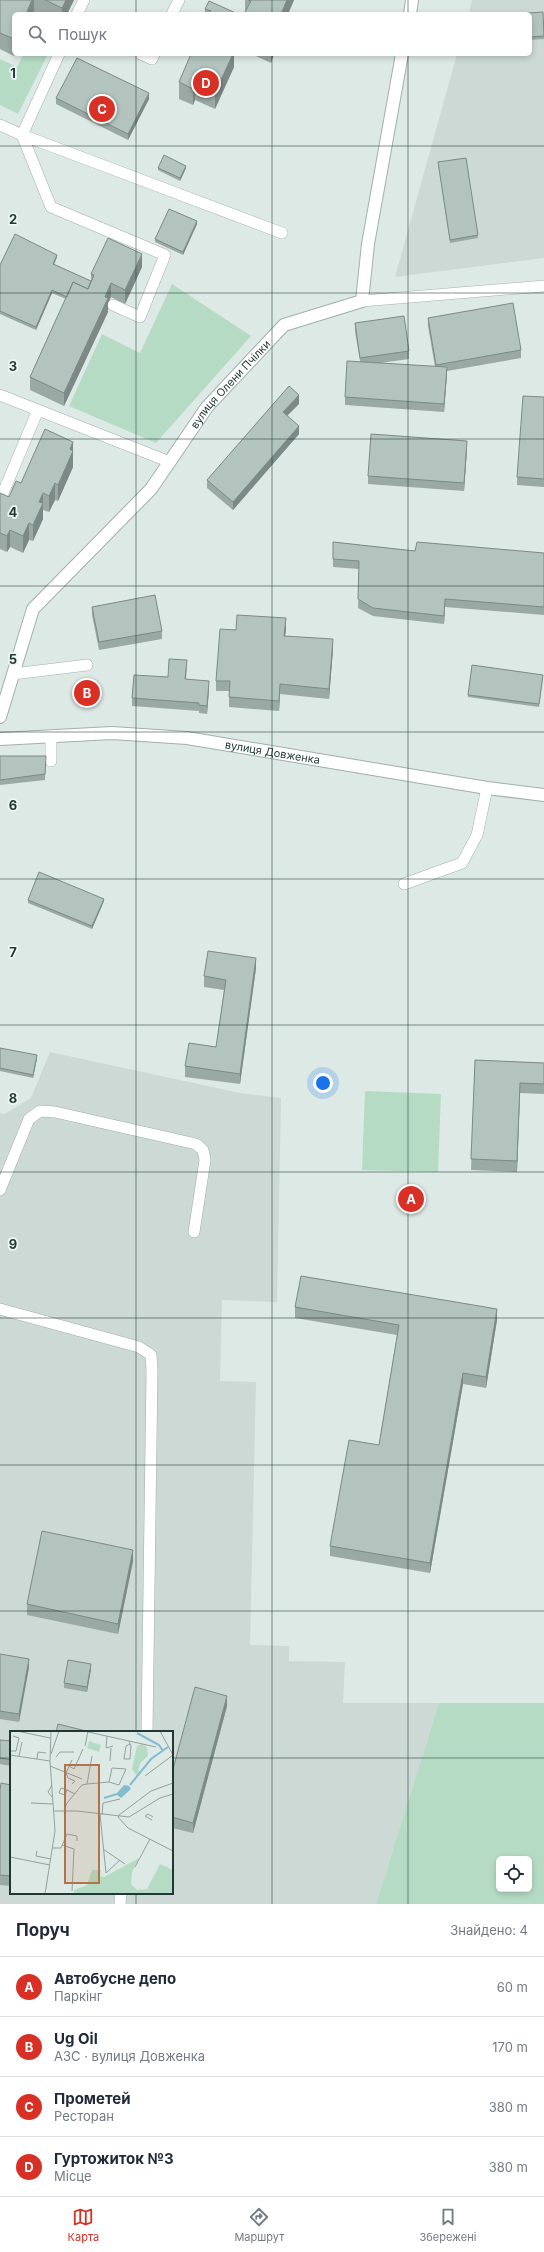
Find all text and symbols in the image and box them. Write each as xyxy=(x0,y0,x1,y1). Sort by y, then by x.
search box xyxy=(12,12,532,56)
icon: search xyxy=(26,23,48,45)
text: Пошук xyxy=(58,25,107,44)
text: 1 xyxy=(10,65,16,81)
pin: D xyxy=(193,68,219,98)
pin: C xyxy=(89,94,115,124)
text: 2 xyxy=(9,211,17,227)
street label: вулиця Олени Пчілки xyxy=(187,337,273,431)
text: 3 xyxy=(9,358,17,374)
text: 4 xyxy=(9,504,18,520)
text: 5 xyxy=(9,651,17,667)
pin: B xyxy=(74,678,100,708)
street label: вулиця Довженка xyxy=(224,737,321,767)
text: 6 xyxy=(9,797,17,813)
text: 7 xyxy=(9,944,17,960)
your location xyxy=(313,1073,333,1093)
text: 8 xyxy=(9,1090,17,1106)
pin: A xyxy=(398,1184,424,1214)
text: 9 xyxy=(9,1236,17,1252)
inset map xyxy=(10,1731,173,1894)
map controls xyxy=(496,1856,532,1892)
button: locate xyxy=(496,1856,532,1892)
text: Поруч xyxy=(16,1920,70,1940)
text: Знайдено: 4 xyxy=(450,1922,528,1938)
text: Автобусне депо xyxy=(54,1969,176,1988)
text: A xyxy=(24,1979,34,1995)
text: 60 m xyxy=(497,1979,528,1995)
text: Паркінг xyxy=(54,1988,102,2004)
text: Ug Oil xyxy=(54,2029,98,2048)
text: B xyxy=(25,2039,33,2055)
text: 170 m xyxy=(492,2039,528,2055)
text: АЗС · вулиця Довженка xyxy=(54,2048,205,2064)
text: Прометей xyxy=(54,2089,131,2108)
text: C xyxy=(24,2099,34,2115)
text: 380 m xyxy=(489,2099,528,2115)
text: Ресторан xyxy=(54,2108,114,2124)
text: Гуртожиток №3 xyxy=(54,2149,174,2168)
text: D xyxy=(24,2159,34,2175)
text: 380 m xyxy=(489,2159,528,2175)
text: Місце xyxy=(54,2168,92,2184)
tab: Карта xyxy=(68,2206,99,2244)
tab: Маршрут xyxy=(234,2206,284,2244)
tab: Збережені xyxy=(420,2206,476,2244)

